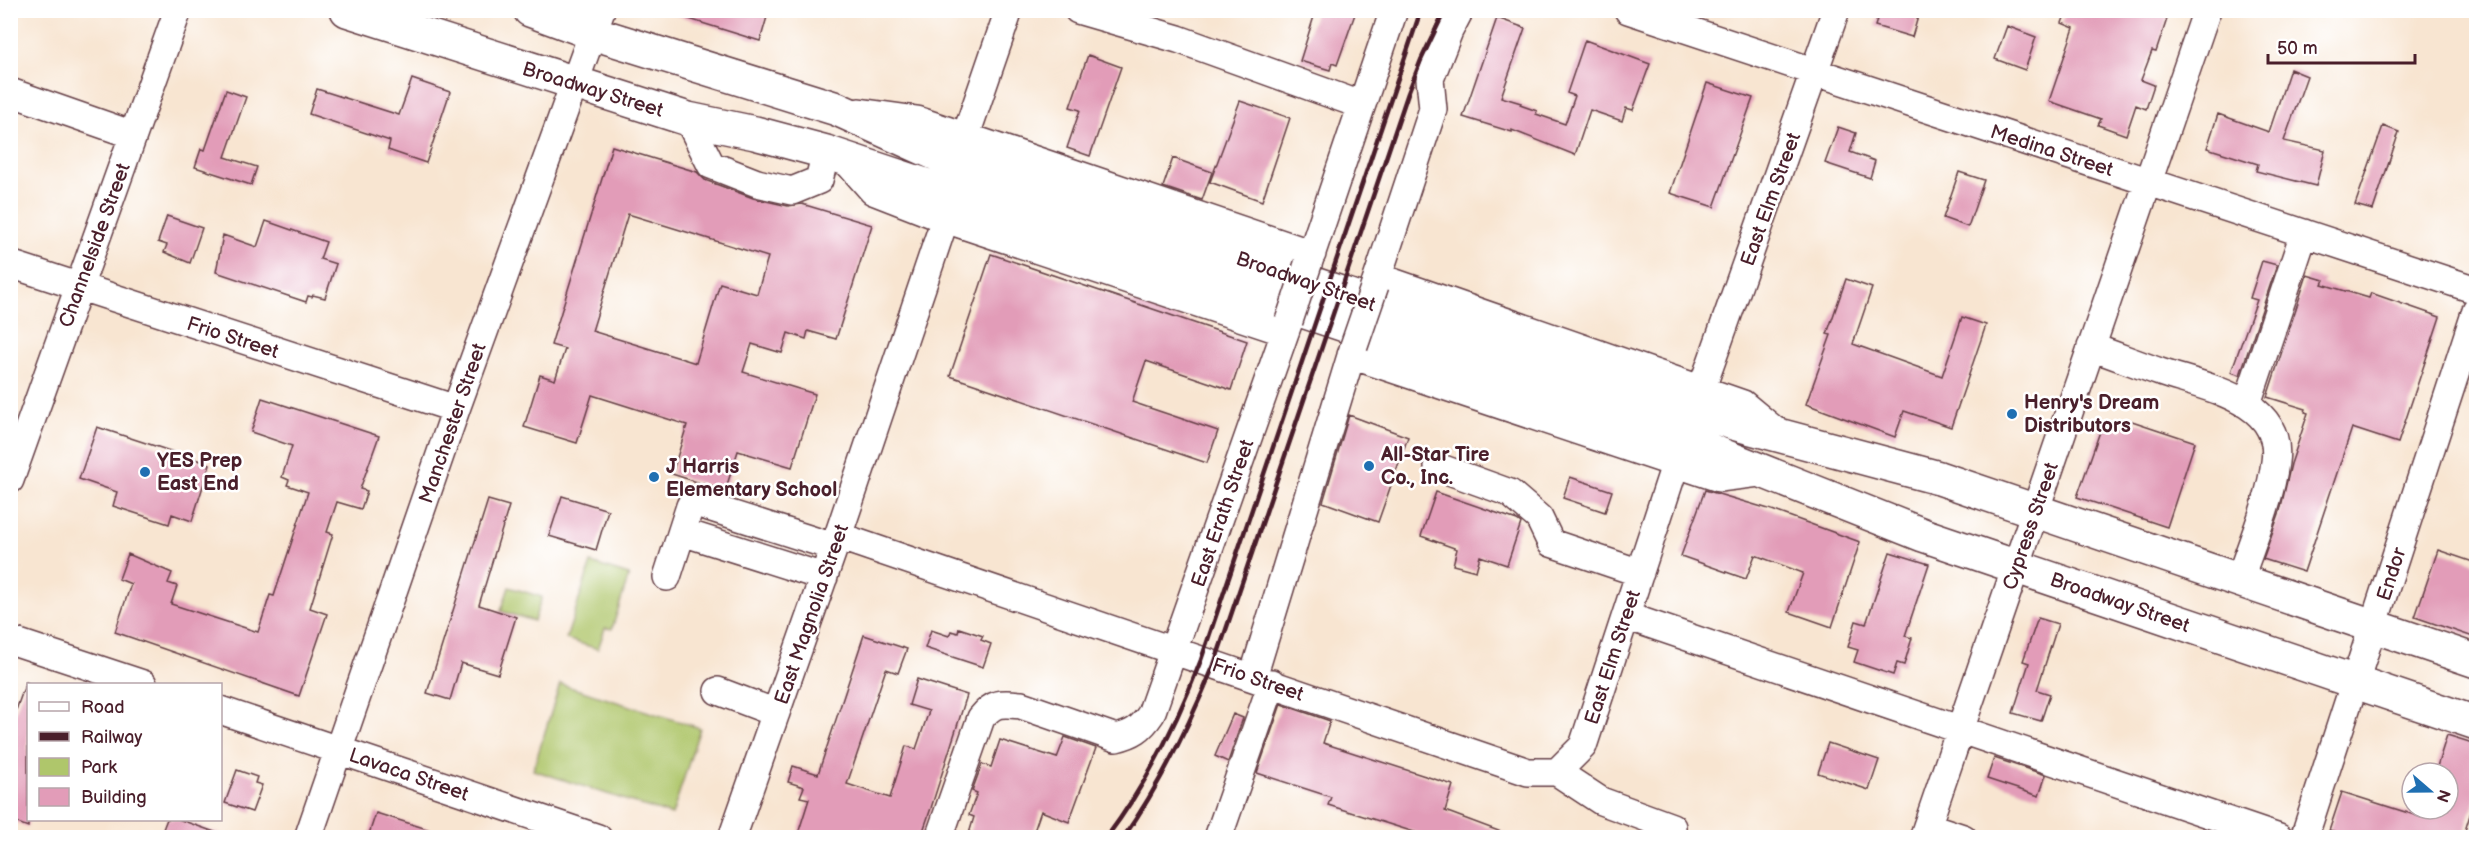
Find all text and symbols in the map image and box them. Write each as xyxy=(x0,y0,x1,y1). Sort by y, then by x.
scale bar xyxy=(2268,27,2415,65)
text: 50 m xyxy=(2277,38,2318,59)
street label: Broadway Street xyxy=(519,57,666,123)
street label: Medina Street xyxy=(1987,120,2116,182)
street label: East Elm Street xyxy=(1736,129,1806,269)
street label: Channelside Street xyxy=(54,160,136,331)
street label: Broadway Street xyxy=(1233,247,1379,317)
street label: Frio Street xyxy=(184,312,282,364)
street label: Manchester Street xyxy=(414,340,492,507)
place label: Henry's Dream Distributors xyxy=(2024,391,2159,438)
marker: Henry's Dream Distributors xyxy=(2005,407,2019,421)
street label: East Erath Street xyxy=(1186,436,1259,590)
place label: All-Star Tire Co., Inc. xyxy=(1380,443,1489,490)
place label: YES Prep East End xyxy=(157,449,242,496)
place label: J Harris Elementary School xyxy=(666,455,837,502)
marker: All-Star Tire Co., Inc. xyxy=(1362,459,1376,473)
street label: Cypress Street xyxy=(1998,459,2064,593)
marker: YES Prep East End xyxy=(138,465,152,479)
marker: J Harris Elementary School xyxy=(647,470,661,484)
street label: East Magnolia Street xyxy=(770,521,854,708)
street label: Endor xyxy=(2372,544,2412,604)
street label: Broadway Street xyxy=(2047,568,2193,638)
street label: East Elm Street xyxy=(1580,587,1646,728)
street label: Frio Street xyxy=(1209,653,1307,707)
legend xyxy=(27,683,222,821)
text: Road xyxy=(81,697,125,718)
text: Railway xyxy=(81,727,143,748)
street label: Lavaca Street xyxy=(346,743,472,807)
text: Park xyxy=(81,757,117,778)
north arrow xyxy=(2400,761,2460,821)
text: Building xyxy=(81,787,147,808)
text: N xyxy=(2432,787,2454,805)

